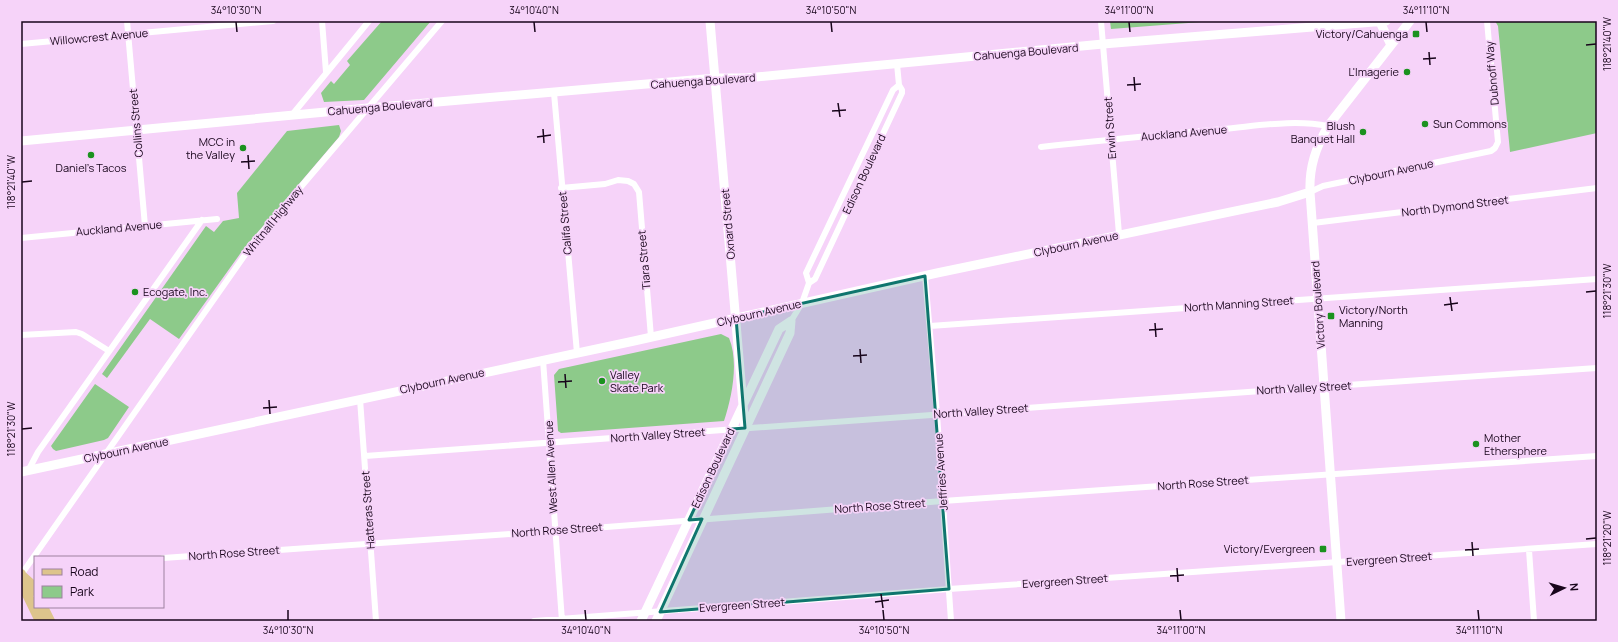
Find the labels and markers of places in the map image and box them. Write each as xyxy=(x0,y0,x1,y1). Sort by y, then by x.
place label: Victory/Cahuenga xyxy=(1316,26,1408,41)
marker: Victory/Cahuenga xyxy=(1411,29,1421,39)
place label: L'Imagerie xyxy=(1348,64,1400,79)
marker: L'Imagerie xyxy=(1402,67,1412,77)
place label: Sun Commons xyxy=(1433,116,1507,131)
place label: Blush Banquet Hall xyxy=(1291,118,1355,146)
marker: Sun Commons xyxy=(1420,119,1430,129)
marker: Blush Banquet Hall xyxy=(1358,127,1368,137)
place label: MCC in the Valley xyxy=(186,134,235,162)
marker: MCC in the Valley xyxy=(238,143,248,153)
marker: Daniel's Tacos xyxy=(86,150,96,160)
place label: Daniel's Tacos xyxy=(56,160,127,175)
place label: Ecogate, Inc. xyxy=(143,284,208,299)
marker: Ecogate, Inc. xyxy=(130,287,140,297)
place label: Victory/North Manning xyxy=(1339,302,1408,330)
marker: Victory/North Manning xyxy=(1326,311,1336,321)
place label: Valley Skate Park xyxy=(610,367,664,395)
marker: Valley Skate Park xyxy=(597,376,607,386)
place label: Mother Ethersphere xyxy=(1484,430,1547,458)
marker: Mother Ethersphere xyxy=(1471,439,1481,449)
place label: Victory/Evergreen xyxy=(1224,541,1315,556)
marker: Victory/Evergreen xyxy=(1318,544,1328,554)

